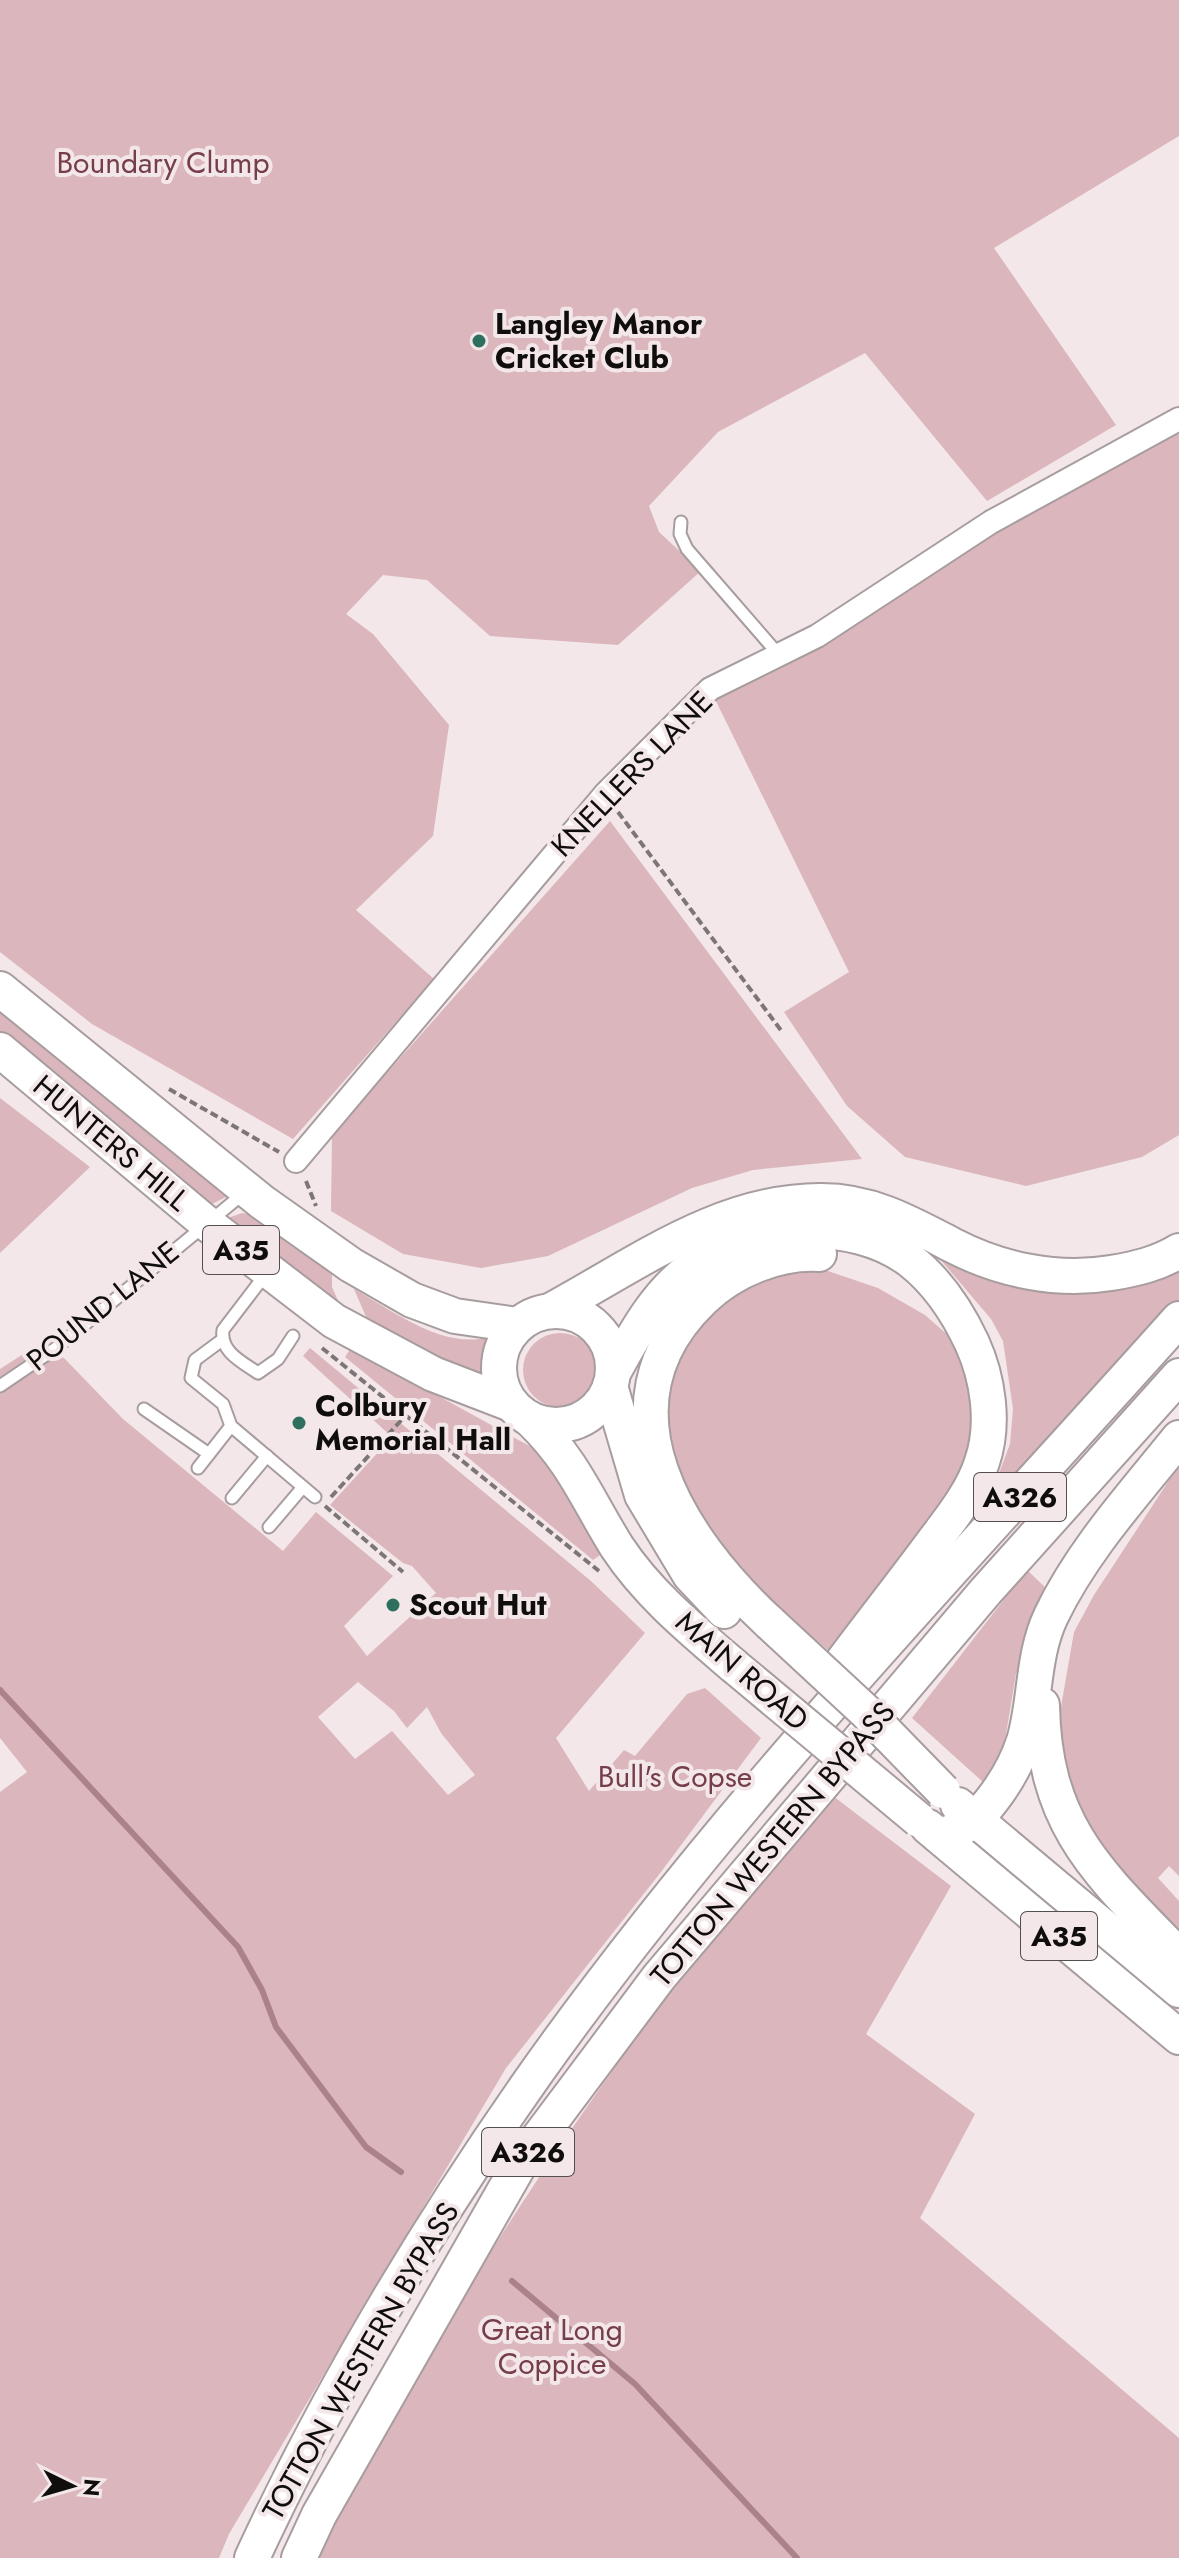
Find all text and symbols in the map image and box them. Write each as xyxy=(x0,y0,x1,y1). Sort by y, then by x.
park label: Boundary Clump xyxy=(56,141,270,184)
place label: Langley Manor Cricket Club xyxy=(495,302,703,379)
marker: Langley Manor Cricket Club xyxy=(470,332,488,350)
street label: KNELLERS LANE xyxy=(541,681,722,866)
street label: HUNTERS HILL xyxy=(24,1064,199,1221)
road number: A35 xyxy=(203,1226,279,1274)
street label: POUND LANE xyxy=(17,1231,188,1381)
place label: Colbury Memorial Hall xyxy=(315,1384,511,1461)
marker: Colbury Memorial Hall xyxy=(290,1414,308,1432)
road number: A326 xyxy=(974,1473,1066,1521)
place label: Scout Hut xyxy=(409,1583,547,1626)
marker: Scout Hut xyxy=(384,1596,402,1614)
street label: MAIN ROAD xyxy=(667,1601,818,1740)
street label: TOTTON WESTERN BYPASS xyxy=(640,1692,905,1996)
park label: Bull's Copse xyxy=(598,1755,752,1798)
road number: A35 xyxy=(1021,1912,1097,1960)
road number: A326 xyxy=(482,2128,574,2176)
street label: TOTTON WESTERN BYPASS xyxy=(252,2194,469,2528)
park label: Great Long Coppice xyxy=(481,2308,623,2385)
north arrow xyxy=(32,2446,112,2526)
text: N xyxy=(75,2478,109,2498)

